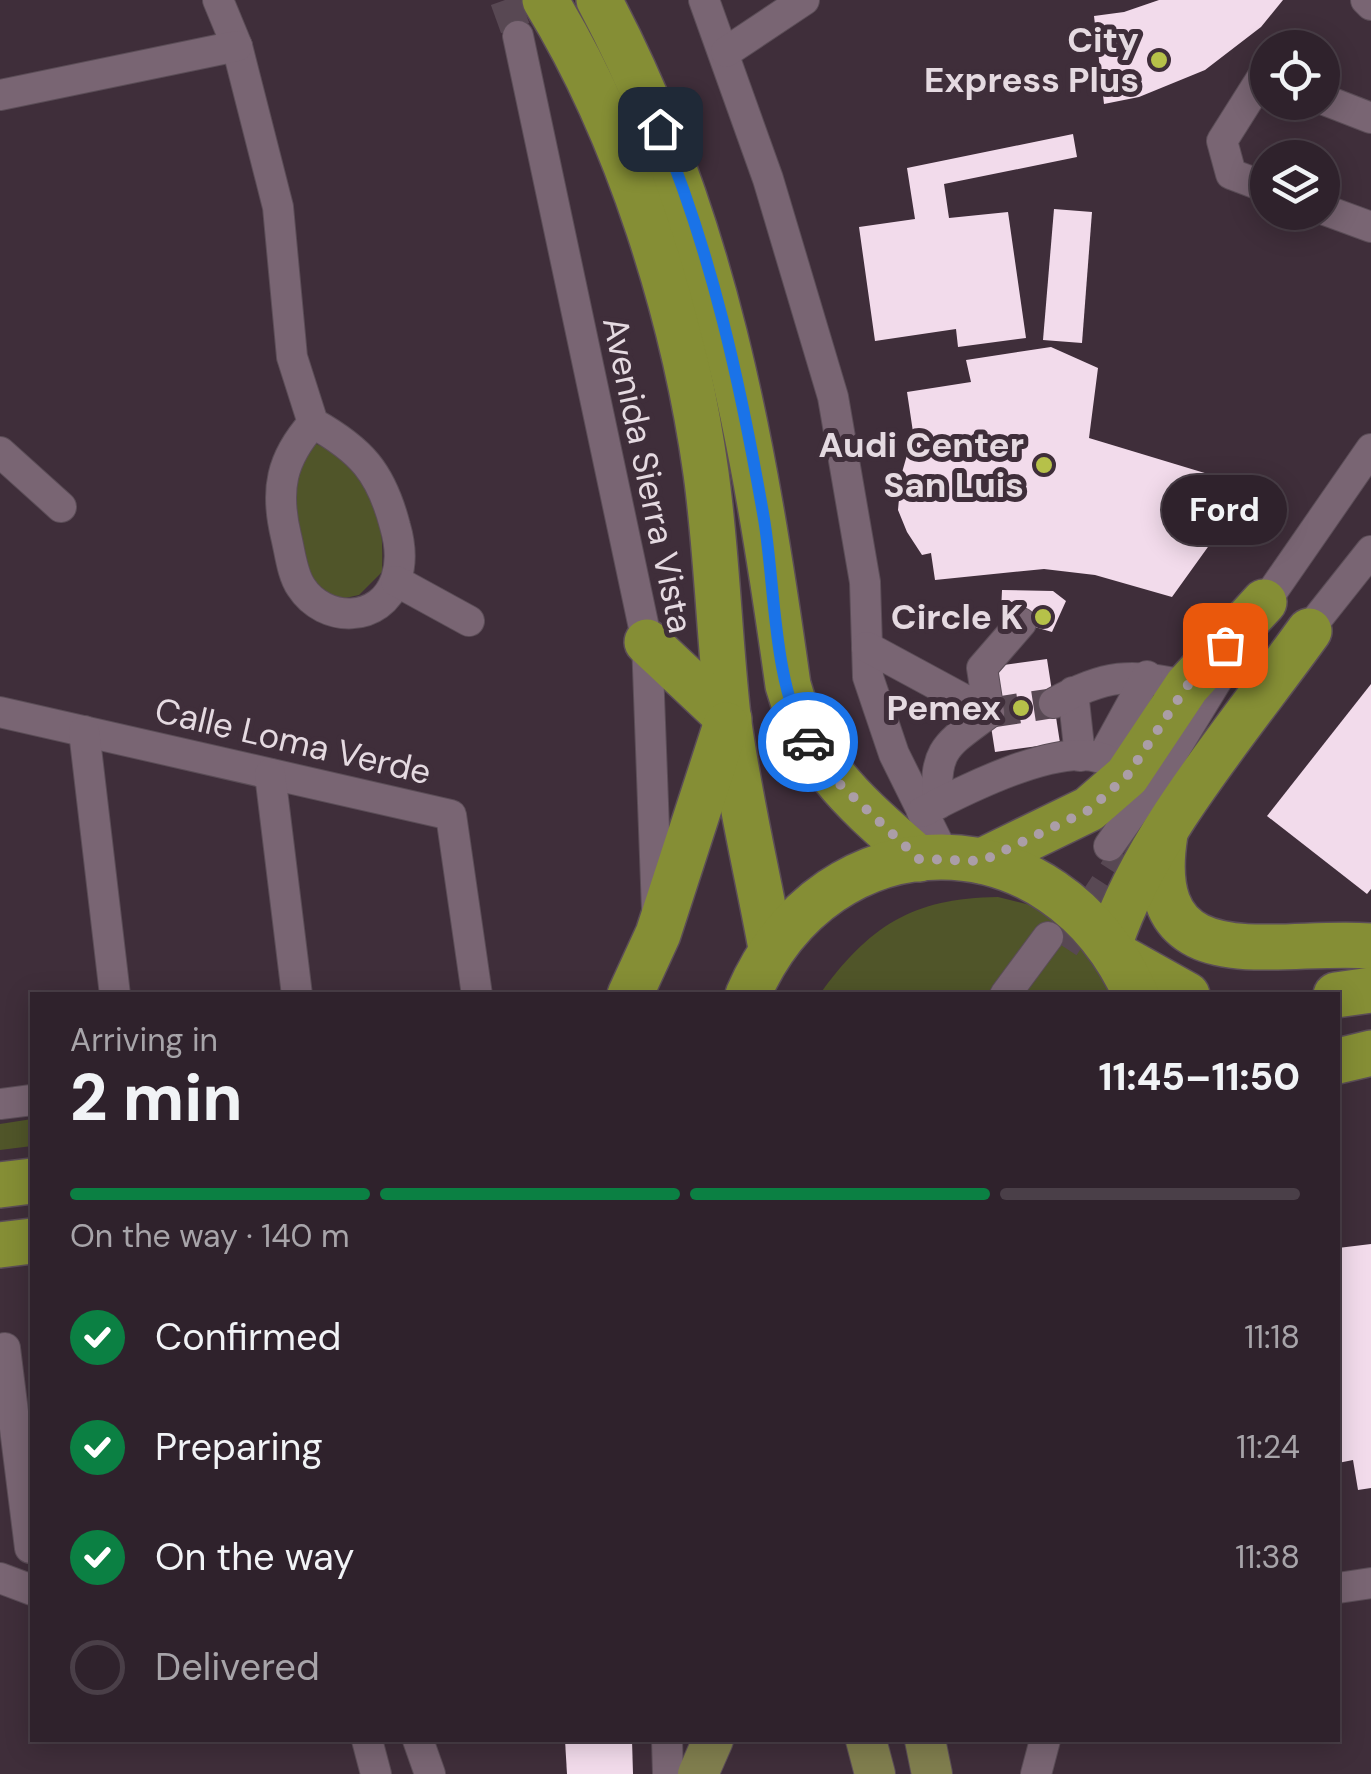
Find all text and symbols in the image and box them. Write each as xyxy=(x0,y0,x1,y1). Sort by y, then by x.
place label: City Express Plus xyxy=(924,17,1139,103)
map controls xyxy=(1250,30,1340,230)
button: locate xyxy=(1250,30,1340,120)
marker: City Express Plus xyxy=(1148,49,1170,71)
pin xyxy=(618,87,703,172)
icon: home xyxy=(633,102,688,157)
button: layers xyxy=(1250,140,1340,230)
street label: Avenida Sierra Vista xyxy=(592,313,704,637)
place label: Audi Center San Luis xyxy=(819,422,1024,508)
marker: Audi Center San Luis xyxy=(1033,454,1055,476)
callout: Ford xyxy=(1162,475,1288,545)
text: Ford xyxy=(1189,489,1260,531)
place label: Circle K xyxy=(891,594,1023,640)
pin xyxy=(1183,603,1268,688)
marker: Circle K xyxy=(1032,606,1054,628)
icon: bag xyxy=(1198,618,1253,673)
place label: Pemex xyxy=(887,685,1001,731)
street label: Calle Loma Verde xyxy=(150,687,436,795)
courier xyxy=(758,692,858,792)
marker: Pemex xyxy=(1010,697,1032,719)
icon: car xyxy=(781,715,836,770)
text: Arriving in xyxy=(70,1019,218,1061)
text: 11:45–11:50 xyxy=(1099,1052,1300,1102)
text: 2 min xyxy=(70,1056,243,1140)
text: On the way · 140 m xyxy=(70,1215,350,1257)
icon: check xyxy=(70,1310,125,1365)
text: Confirmed xyxy=(155,1312,341,1362)
text: 11:18 xyxy=(1244,1316,1300,1358)
icon: check xyxy=(70,1420,125,1475)
text: Preparing xyxy=(155,1422,323,1472)
text: 11:24 xyxy=(1236,1426,1300,1468)
icon: check xyxy=(70,1530,125,1585)
text: On the way xyxy=(155,1532,354,1582)
text: 11:38 xyxy=(1235,1536,1300,1578)
text: Delivered xyxy=(155,1642,320,1692)

